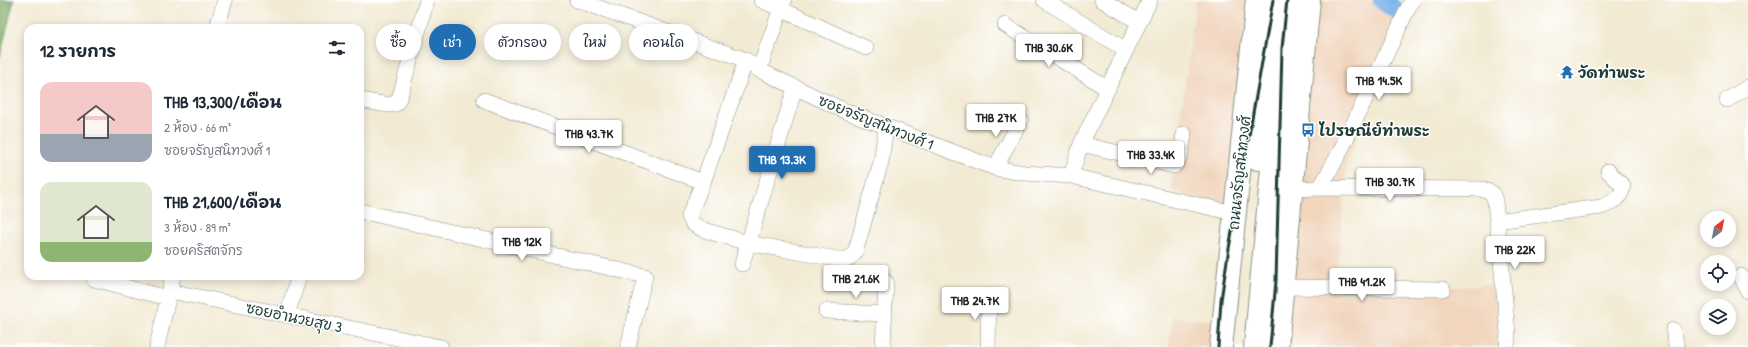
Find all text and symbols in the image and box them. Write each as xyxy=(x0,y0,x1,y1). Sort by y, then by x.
chip: ซื้อ xyxy=(376,24,421,60)
chip: เช่า xyxy=(429,24,476,60)
chip: ตัวกรอง xyxy=(484,24,561,60)
chip: ใหม่ xyxy=(569,24,621,60)
chip: คอนโด xyxy=(629,24,698,60)
pin: THB 30.6K xyxy=(1003,34,1095,68)
icon: filters xyxy=(326,37,348,59)
text: THB 30.6K xyxy=(1025,38,1073,56)
text: 12 รายการ xyxy=(40,39,116,62)
place label: วัดท่าพระ xyxy=(1578,62,1645,83)
temple icon: วัดท่าพระ xyxy=(1559,64,1575,80)
pin: THB 14.5K xyxy=(1333,67,1425,101)
text: THB 14.5K xyxy=(1356,71,1402,89)
street label: ซอยจรัญสนิทวงศ์ 1 xyxy=(815,89,937,155)
text: THB 13,300/เดือน xyxy=(164,90,282,113)
icon: home xyxy=(72,98,120,146)
pin: THB 27K xyxy=(959,104,1033,138)
text: THB 27K xyxy=(975,108,1017,126)
street label: ถนนจรัญสนิทวงศ์ xyxy=(1223,114,1256,231)
text: 2 ห้อง · 66 m² xyxy=(164,118,231,136)
pin: THB 43.7K xyxy=(543,120,635,154)
place label: ไปรษณีย์ท่าพระ xyxy=(1318,120,1430,141)
bus stop icon: ไปรษณีย์ท่าพระ xyxy=(1300,122,1316,138)
text: THB 43.7K xyxy=(565,124,613,142)
text: ซอยจรัญสนิทวงศ์ 1 xyxy=(164,141,270,159)
pin: THB 33.4K xyxy=(1105,141,1197,175)
text: THB 33.4K xyxy=(1127,145,1175,163)
pin: THB 13.3K xyxy=(736,146,828,180)
text: THB 13.3K xyxy=(758,150,806,168)
pin: THB 30.7K xyxy=(1344,168,1436,202)
text: THB 30.7K xyxy=(1365,172,1415,190)
text: THB 21,600/เดือน xyxy=(164,190,281,213)
icon: home xyxy=(72,198,120,246)
north arrow xyxy=(1700,211,1736,247)
map controls xyxy=(1700,211,1736,335)
text: 3 ห้อง · 89 m² xyxy=(164,218,231,236)
pin: THB 12K xyxy=(485,228,559,262)
text: THB 12K xyxy=(502,232,542,250)
pin: THB 22K xyxy=(1478,236,1552,270)
text: THB 22K xyxy=(1495,240,1535,258)
text: ซอยคริสตจักร xyxy=(164,241,243,259)
button: locate xyxy=(1700,255,1736,291)
pin: THB 21.6K xyxy=(810,265,902,299)
pin: THB 41.2K xyxy=(1316,268,1408,302)
text: THB 21.6K xyxy=(832,269,880,287)
text: THB 41.2K xyxy=(1338,272,1386,290)
pin: THB 24.7K xyxy=(929,287,1021,321)
text: THB 24.7K xyxy=(951,291,999,309)
street label: ซอยอำนวยสุข 3 xyxy=(244,297,344,338)
button: layers xyxy=(1700,299,1736,335)

